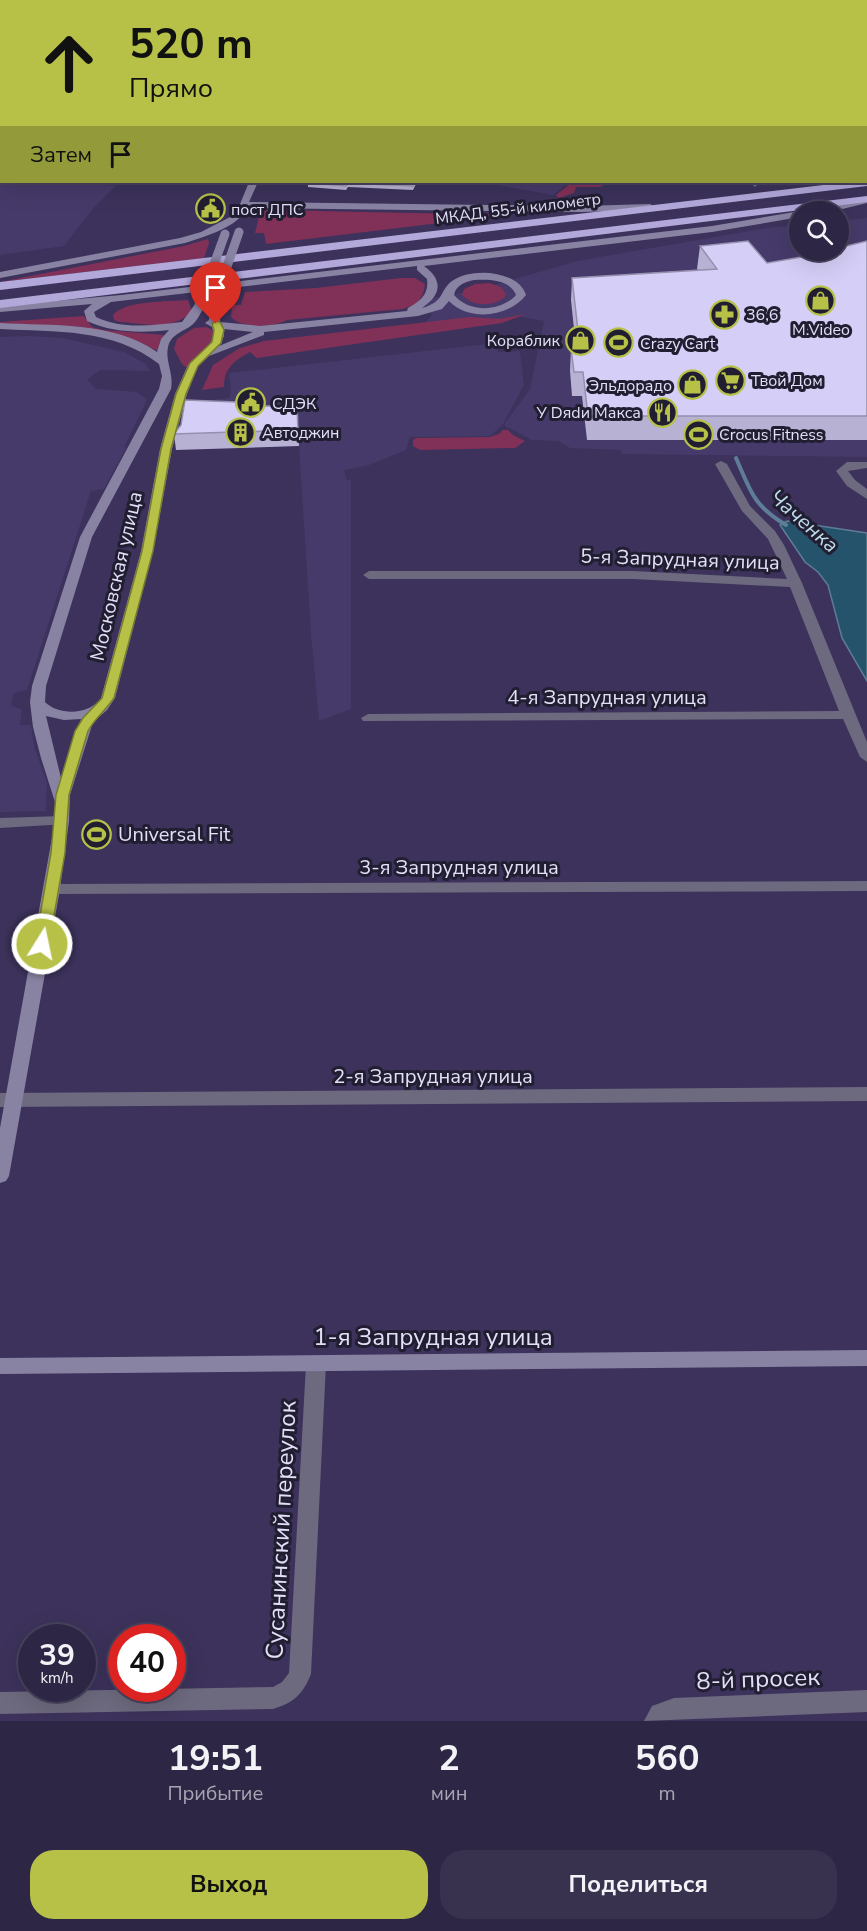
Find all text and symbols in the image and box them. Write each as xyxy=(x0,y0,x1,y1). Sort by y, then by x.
text: 520 m xyxy=(129,16,253,73)
icon: ahead xyxy=(30,24,108,102)
text: Прямо xyxy=(129,70,213,107)
icon: arrive xyxy=(104,138,137,171)
text: Затем xyxy=(30,140,92,170)
street label: МКАД, 55-й километр xyxy=(434,188,602,230)
public building icon: пост ДПС xyxy=(194,193,226,225)
place label: пост ДПС xyxy=(231,199,304,221)
map controls xyxy=(789,201,849,261)
button: search xyxy=(789,201,849,261)
pin xyxy=(190,262,241,324)
icon: arrive xyxy=(199,271,232,304)
shop icon: M.Video xyxy=(805,285,837,317)
pharmacy icon: 36,6 xyxy=(709,298,741,330)
place label: 36,6 xyxy=(746,304,778,326)
place label: M.Video xyxy=(792,319,850,341)
shop icon: Кораблик xyxy=(565,324,597,356)
sports icon: Crazy Cart xyxy=(603,327,635,359)
place label: Кораблик xyxy=(487,330,561,352)
place label: Crazy Cart xyxy=(640,333,716,355)
supermarket icon: Твой Дом xyxy=(714,364,746,396)
shop icon: Эльдорадо xyxy=(677,369,709,401)
place label: Твой Дом xyxy=(751,370,823,392)
place label: Эльдорадо xyxy=(588,375,672,397)
public building icon: СДЭК xyxy=(235,387,267,419)
place label: СДЭК xyxy=(272,393,317,415)
restaurant icon: У Dяdи Макса xyxy=(646,396,678,428)
place label: У Dяdи Макса xyxy=(535,402,641,424)
building icon: Автоджин xyxy=(225,416,257,448)
sports icon: Crocus Fitness xyxy=(682,418,714,450)
place label: Автоджин xyxy=(262,422,339,444)
place label: Crocus Fitness xyxy=(719,424,824,446)
water label: Чаченка xyxy=(763,483,845,559)
street label: Московская улица xyxy=(84,489,149,663)
street label: 5-я Запрудная улица xyxy=(580,543,780,576)
street label: 4-я Запрудная улица xyxy=(507,684,707,711)
sports icon: Universal Fit xyxy=(81,818,113,850)
place label: Universal Fit xyxy=(118,821,231,848)
street label: 3-я Запрудная улица xyxy=(359,854,559,881)
position arrow xyxy=(10,912,74,976)
street label: 2-я Запрудная улица xyxy=(333,1063,533,1090)
street label: 1-я Запрудная улица xyxy=(313,1321,553,1353)
street label: Сусанинский переулок xyxy=(258,1400,304,1660)
speed limit sign: 40 xyxy=(108,1624,186,1702)
text: 39 xyxy=(39,1635,75,1676)
street label: 8-й просек xyxy=(696,1661,821,1697)
text: km/h xyxy=(40,1668,74,1688)
text: 19:51 xyxy=(168,1734,263,1783)
text: 2 xyxy=(438,1734,460,1783)
text: 560 xyxy=(635,1734,700,1783)
text: Прибытие xyxy=(167,1780,263,1807)
text: мин xyxy=(431,1780,467,1807)
text: m xyxy=(659,1780,676,1807)
button: Выход xyxy=(30,1850,428,1919)
button: Поделиться xyxy=(440,1850,837,1919)

